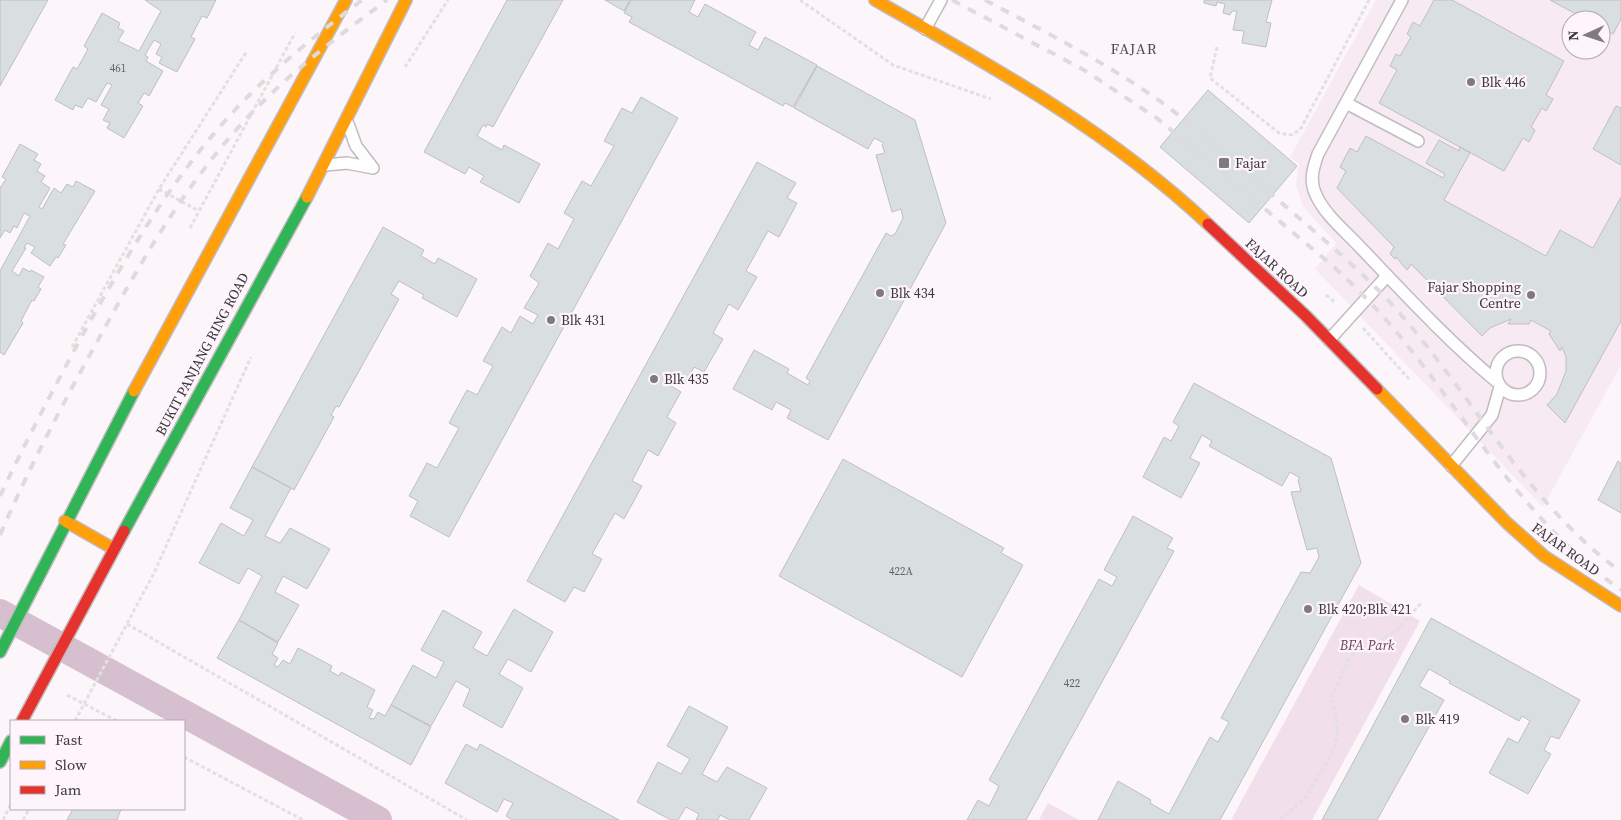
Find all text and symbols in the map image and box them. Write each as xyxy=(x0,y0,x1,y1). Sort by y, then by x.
north arrow xyxy=(1561,10,1611,60)
text: N xyxy=(1563,30,1583,41)
district label: FAJAR xyxy=(1111,38,1157,59)
house number: 461 xyxy=(110,61,126,76)
place label: Blk 446 xyxy=(1481,72,1526,92)
marker: Blk 446 xyxy=(1465,76,1477,88)
place label: Fajar xyxy=(1235,153,1267,173)
marker: Fajar xyxy=(1217,156,1231,170)
street label: FAJAR ROAD xyxy=(1241,234,1313,303)
street label: BUKIT PANJANG RING ROAD xyxy=(150,269,254,439)
place label: Fajar Shopping Centre xyxy=(1427,277,1521,313)
place label: Blk 434 xyxy=(890,283,935,303)
marker: Blk 434 xyxy=(874,287,886,299)
marker: Fajar Shopping Centre xyxy=(1525,289,1537,301)
place label: Blk 431 xyxy=(561,310,606,330)
marker: Blk 431 xyxy=(545,314,557,326)
place label: Blk 435 xyxy=(664,369,709,389)
marker: Blk 435 xyxy=(648,373,660,385)
street label: FAJAR ROAD xyxy=(1528,517,1604,581)
house number: 422A xyxy=(889,564,914,579)
place label: Blk 420;Blk 421 xyxy=(1318,599,1412,619)
marker: Blk 420;Blk 421 xyxy=(1302,603,1314,615)
park label: BFA Park xyxy=(1339,635,1395,655)
house number: 422 xyxy=(1064,676,1081,691)
place label: Blk 419 xyxy=(1415,709,1460,729)
marker: Blk 419 xyxy=(1399,713,1411,725)
legend xyxy=(10,720,185,810)
text: Fast xyxy=(55,729,82,750)
text: Slow xyxy=(55,754,87,775)
text: Jam xyxy=(54,779,82,800)

